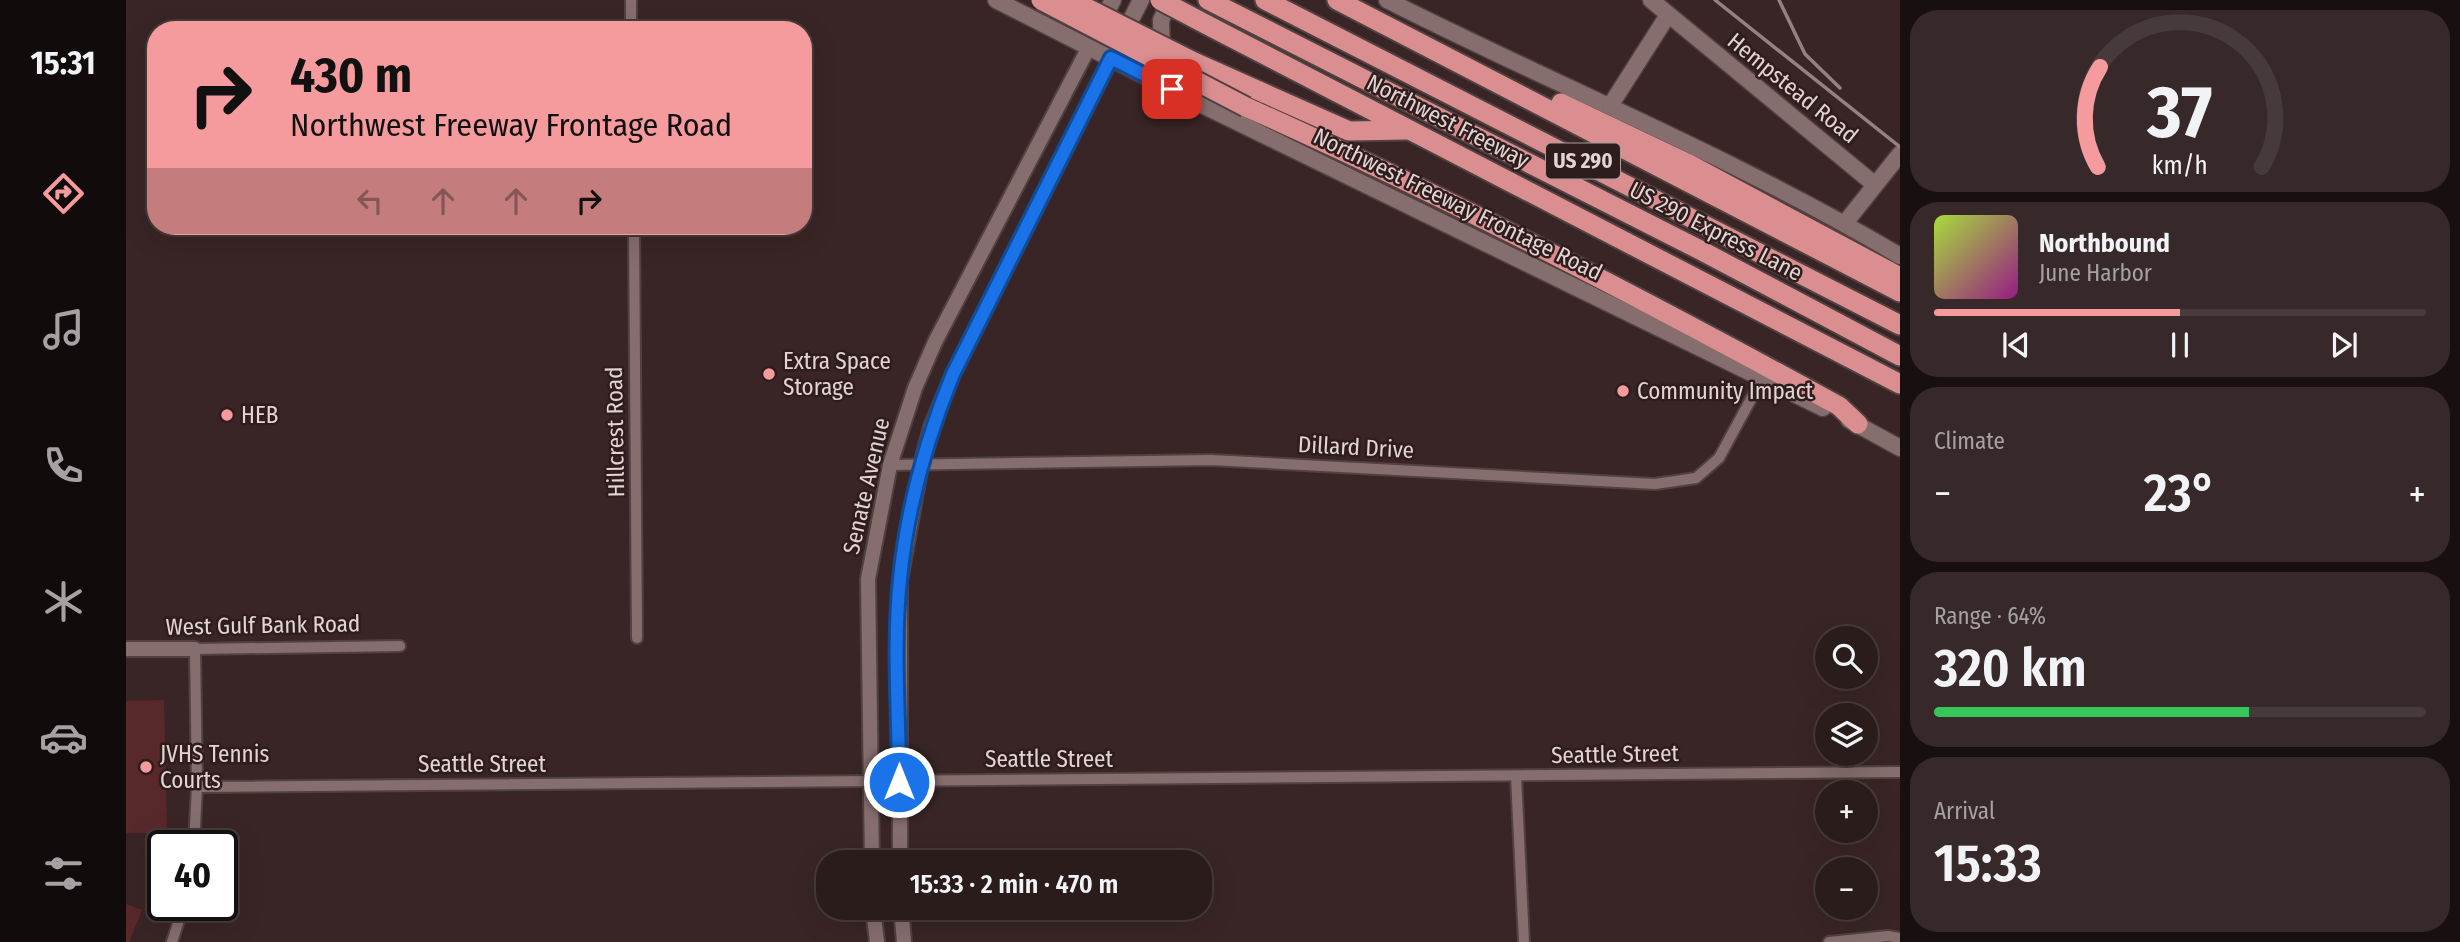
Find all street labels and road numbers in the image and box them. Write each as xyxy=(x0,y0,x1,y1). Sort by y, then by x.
street label: Hempstead Road xyxy=(1722,27,1864,149)
street label: Northwest Freeway xyxy=(1362,68,1534,174)
street label: Northwest Freeway Frontage Road xyxy=(1309,122,1607,286)
road number: US 290 xyxy=(1546,144,1620,178)
street label: US 290 Express Lane xyxy=(1625,175,1807,287)
street label: Hillcrest Road xyxy=(600,366,630,498)
street label: Senate Avenue xyxy=(837,415,895,557)
street label: Dillard Drive xyxy=(1297,430,1415,464)
street label: West Gulf Bank Road xyxy=(165,609,361,641)
street label: Seattle Street xyxy=(1551,739,1680,769)
street label: Seattle Street xyxy=(985,745,1113,773)
street label: Seattle Street xyxy=(418,750,546,778)

